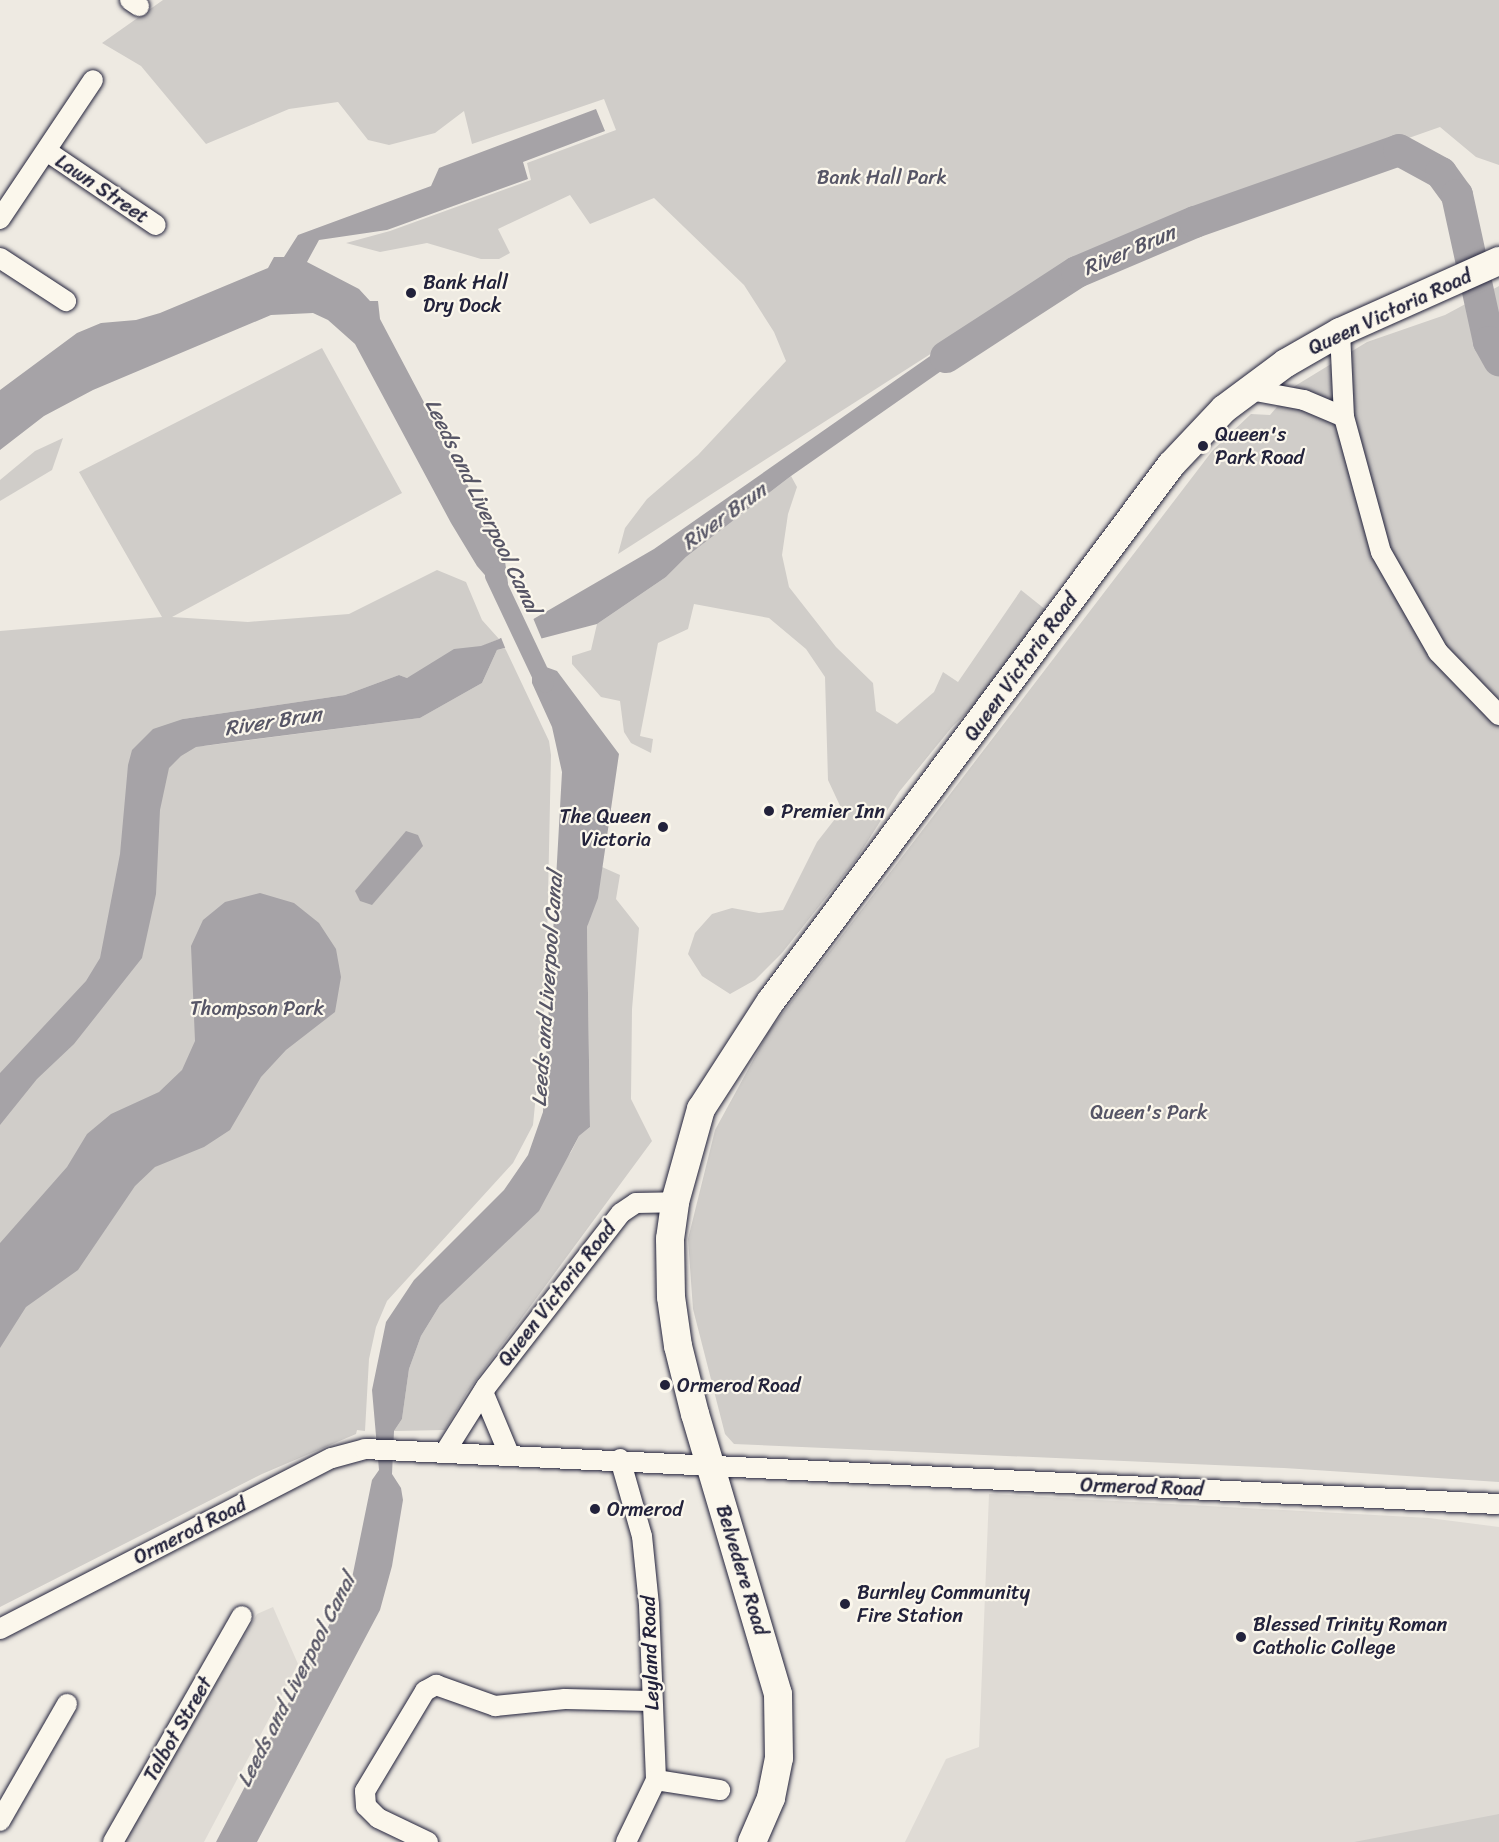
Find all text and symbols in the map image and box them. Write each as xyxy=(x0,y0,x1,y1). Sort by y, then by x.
street label: Lawn Street xyxy=(51,149,153,229)
park label: Bank Hall Park xyxy=(816,165,948,189)
water label: River Brun xyxy=(1079,219,1179,281)
street label: Queen Victoria Road xyxy=(1304,264,1476,360)
place label: Bank Hall Dry Dock xyxy=(423,270,508,317)
marker: Bank Hall Dry Dock xyxy=(404,286,418,300)
water label: Leeds and Liverpool Canal xyxy=(420,395,546,617)
place label: Queen's Park Road xyxy=(1215,422,1304,469)
marker: Queen's Park Road xyxy=(1196,439,1210,453)
water label: River Brun xyxy=(677,477,771,555)
street label: Queen Victoria Road xyxy=(959,588,1083,746)
water label: River Brun xyxy=(223,701,323,741)
place label: Premier Inn xyxy=(781,799,885,823)
place label: The Queen Victoria xyxy=(560,804,651,851)
marker: Premier Inn xyxy=(762,804,776,818)
marker: The Queen Victoria xyxy=(656,820,670,834)
water label: Leeds and Liverpool Canal xyxy=(526,871,568,1107)
park label: Thompson Park xyxy=(190,996,324,1020)
park label: Queen's Park xyxy=(1090,1100,1208,1124)
street label: Queen Victoria Road xyxy=(493,1217,621,1371)
place label: Ormerod Road xyxy=(677,1373,801,1397)
marker: Ormerod Road xyxy=(658,1378,672,1392)
street label: Ormerod Road xyxy=(1080,1473,1204,1501)
street label: Ormerod Road xyxy=(129,1492,251,1570)
place label: Ormerod xyxy=(607,1497,683,1521)
marker: Ormerod xyxy=(588,1502,602,1516)
street label: Belvedere Road xyxy=(711,1502,773,1638)
water label: Leeds and Liverpool Canal xyxy=(231,1569,361,1791)
place label: Burnley Community Fire Station xyxy=(857,1580,1030,1627)
street label: Leyland Road xyxy=(636,1595,664,1711)
marker: Burnley Community Fire Station xyxy=(838,1597,852,1611)
place label: Blessed Trinity Roman Catholic College xyxy=(1253,1613,1446,1660)
marker: Blessed Trinity Roman Catholic College xyxy=(1234,1630,1248,1644)
street label: Talbot Street xyxy=(138,1672,218,1786)

